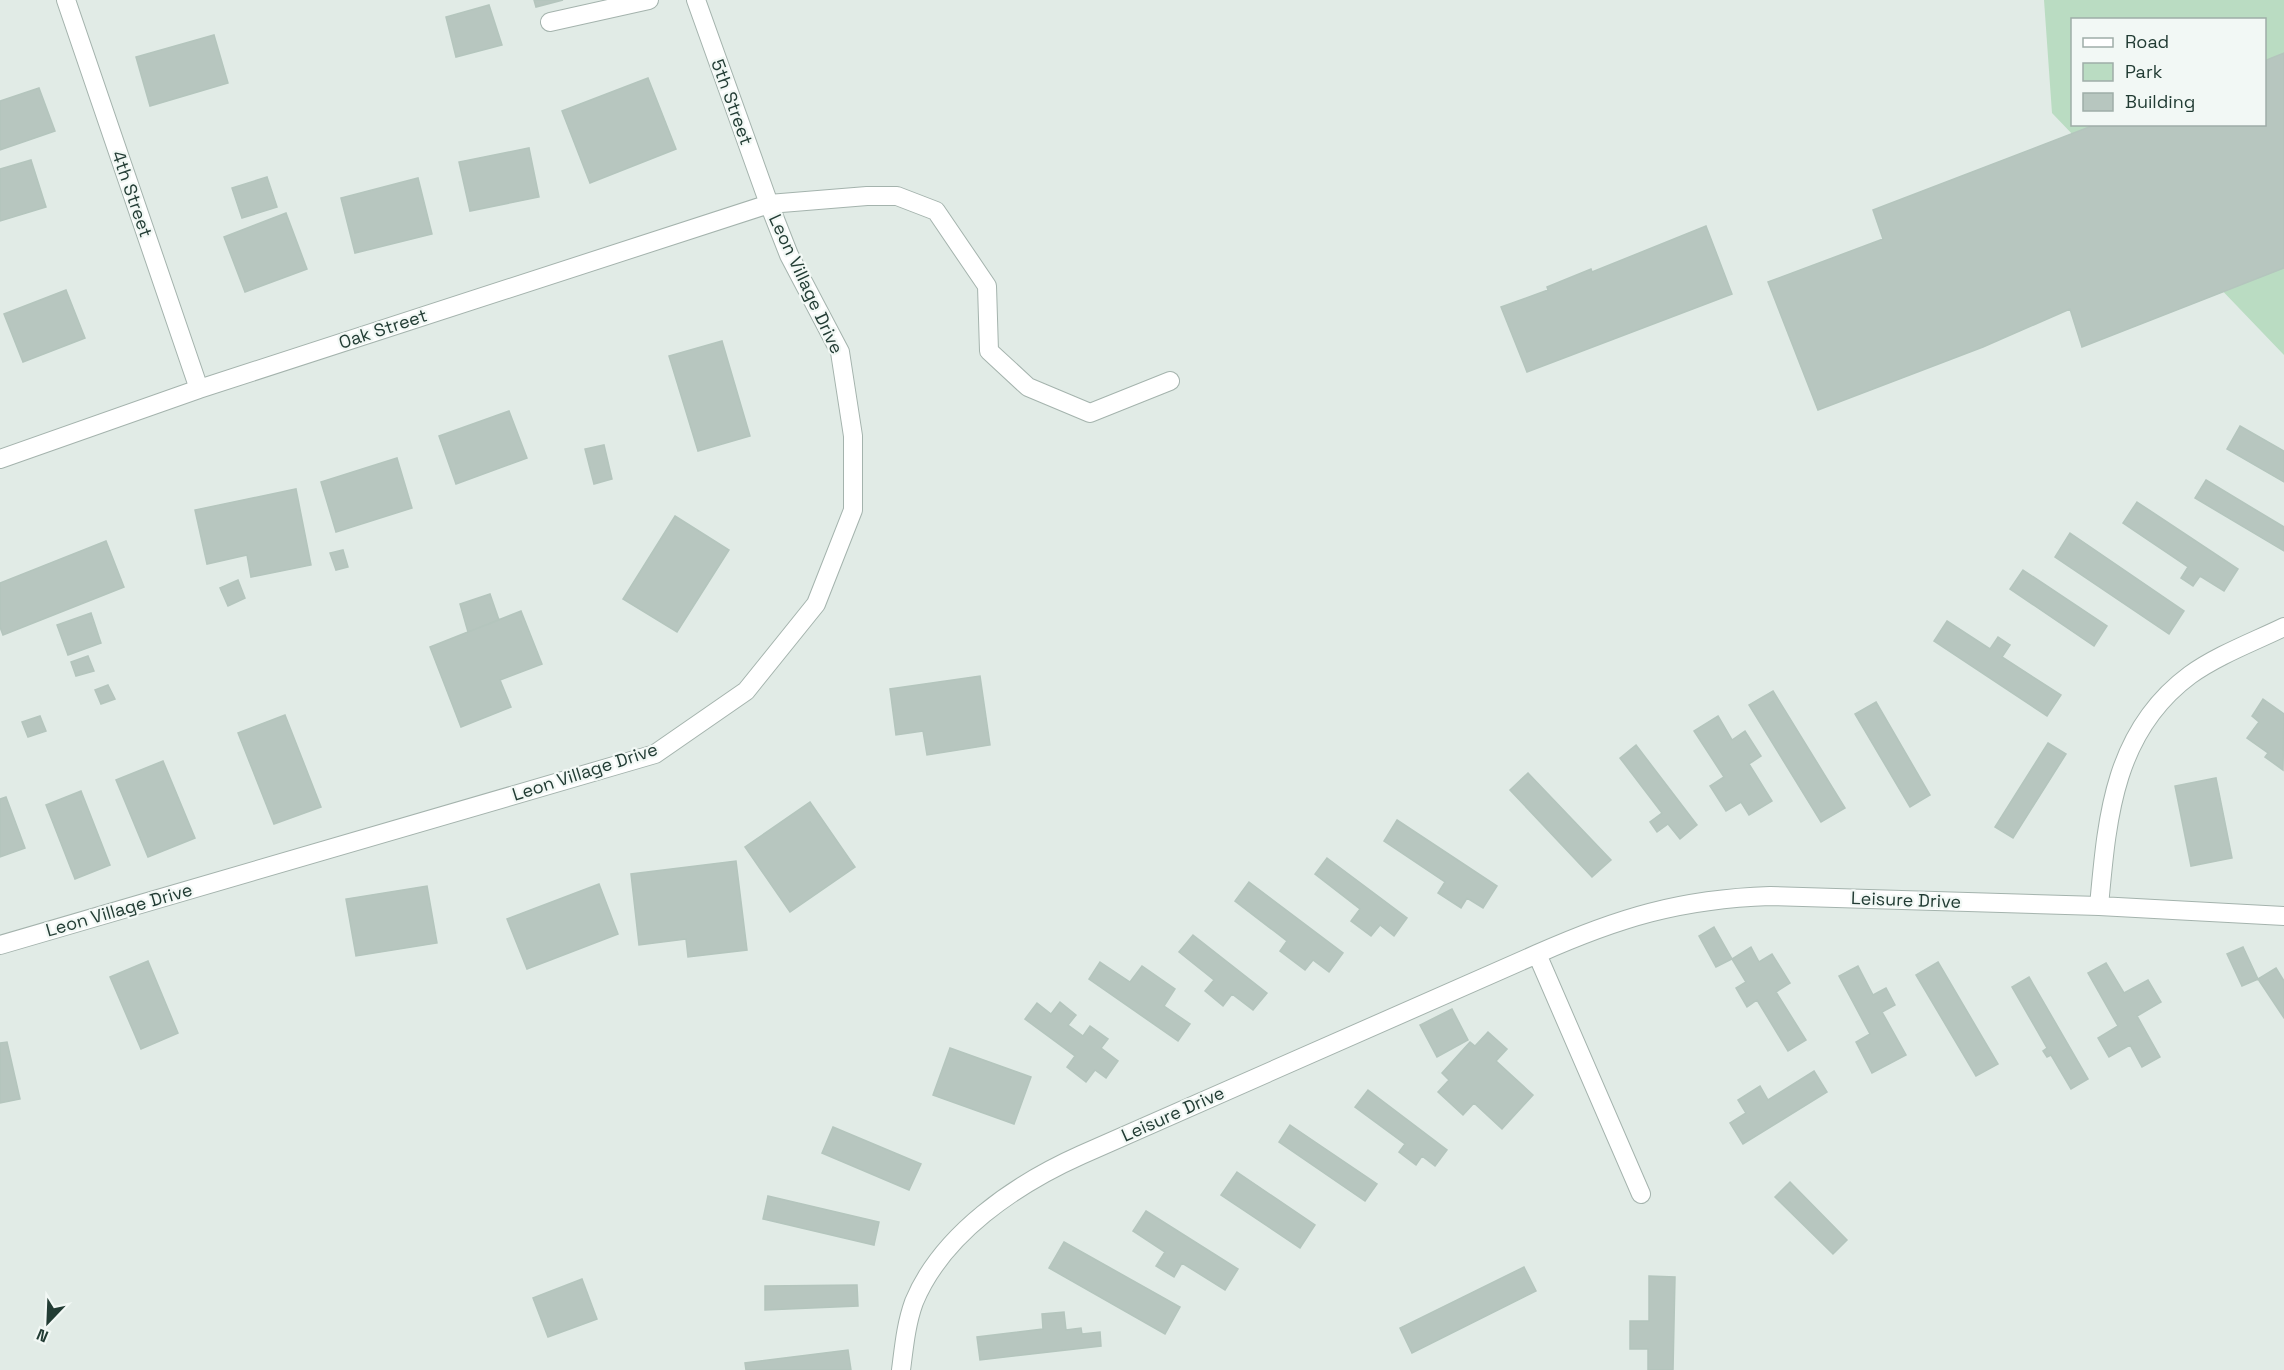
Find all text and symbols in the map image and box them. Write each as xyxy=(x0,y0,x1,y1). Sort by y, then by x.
legend xyxy=(2071,18,2266,126)
text: Road xyxy=(2125,30,2169,53)
street label: 5th Street xyxy=(706,56,759,148)
text: Park xyxy=(2125,60,2163,83)
text: Building xyxy=(2125,90,2195,113)
street label: 4th Street xyxy=(107,147,158,240)
street label: Leon Village Drive xyxy=(764,210,849,357)
street label: Oak Street xyxy=(336,303,430,354)
street label: Leon Village Drive xyxy=(509,737,660,806)
street label: Leon Village Drive xyxy=(43,878,195,941)
street label: Leisure Drive xyxy=(1851,886,1961,913)
street label: Leisure Drive xyxy=(1118,1081,1228,1146)
north arrow xyxy=(18,1292,78,1352)
text: N xyxy=(33,1324,51,1347)

